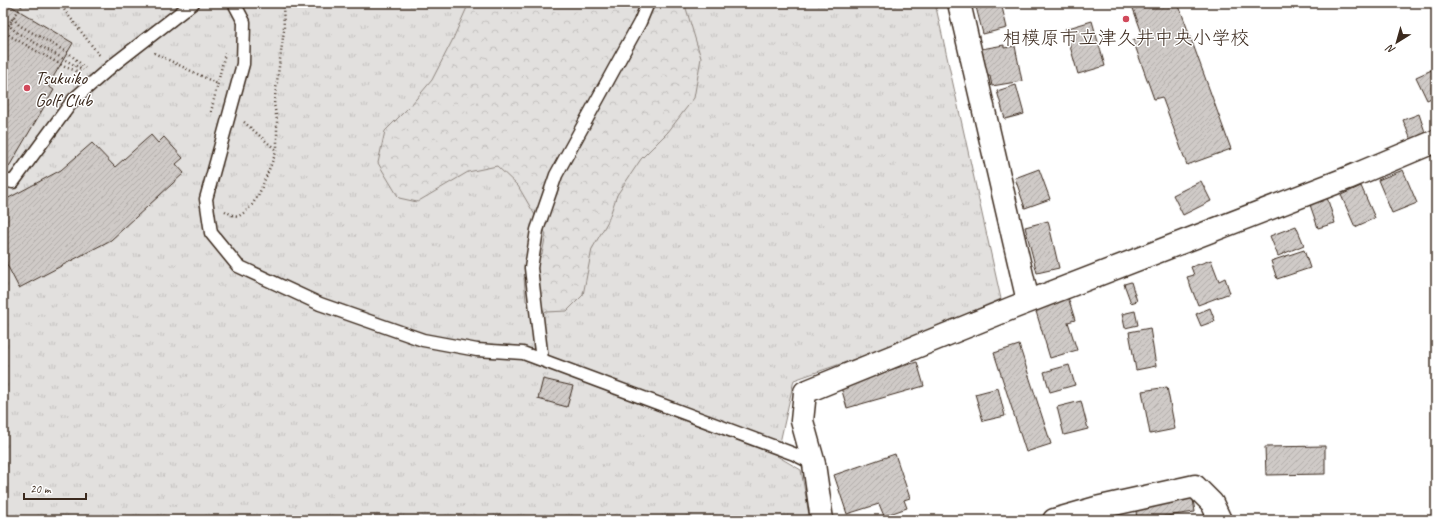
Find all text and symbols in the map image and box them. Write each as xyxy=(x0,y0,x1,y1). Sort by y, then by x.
marker: 相模原市立津久井中央小学校 xyxy=(1121,14,1131,24)
north arrow xyxy=(1377,22,1417,62)
place label: 相模原市立津久井中央小学校 xyxy=(1002,26,1250,50)
text: N xyxy=(1382,41,1398,58)
place label: Tsukuiko Golf Club xyxy=(35,66,94,112)
marker: Tsukuiko Golf Club xyxy=(22,83,32,93)
scale bar xyxy=(24,475,86,501)
text: 20 m xyxy=(30,481,52,497)

